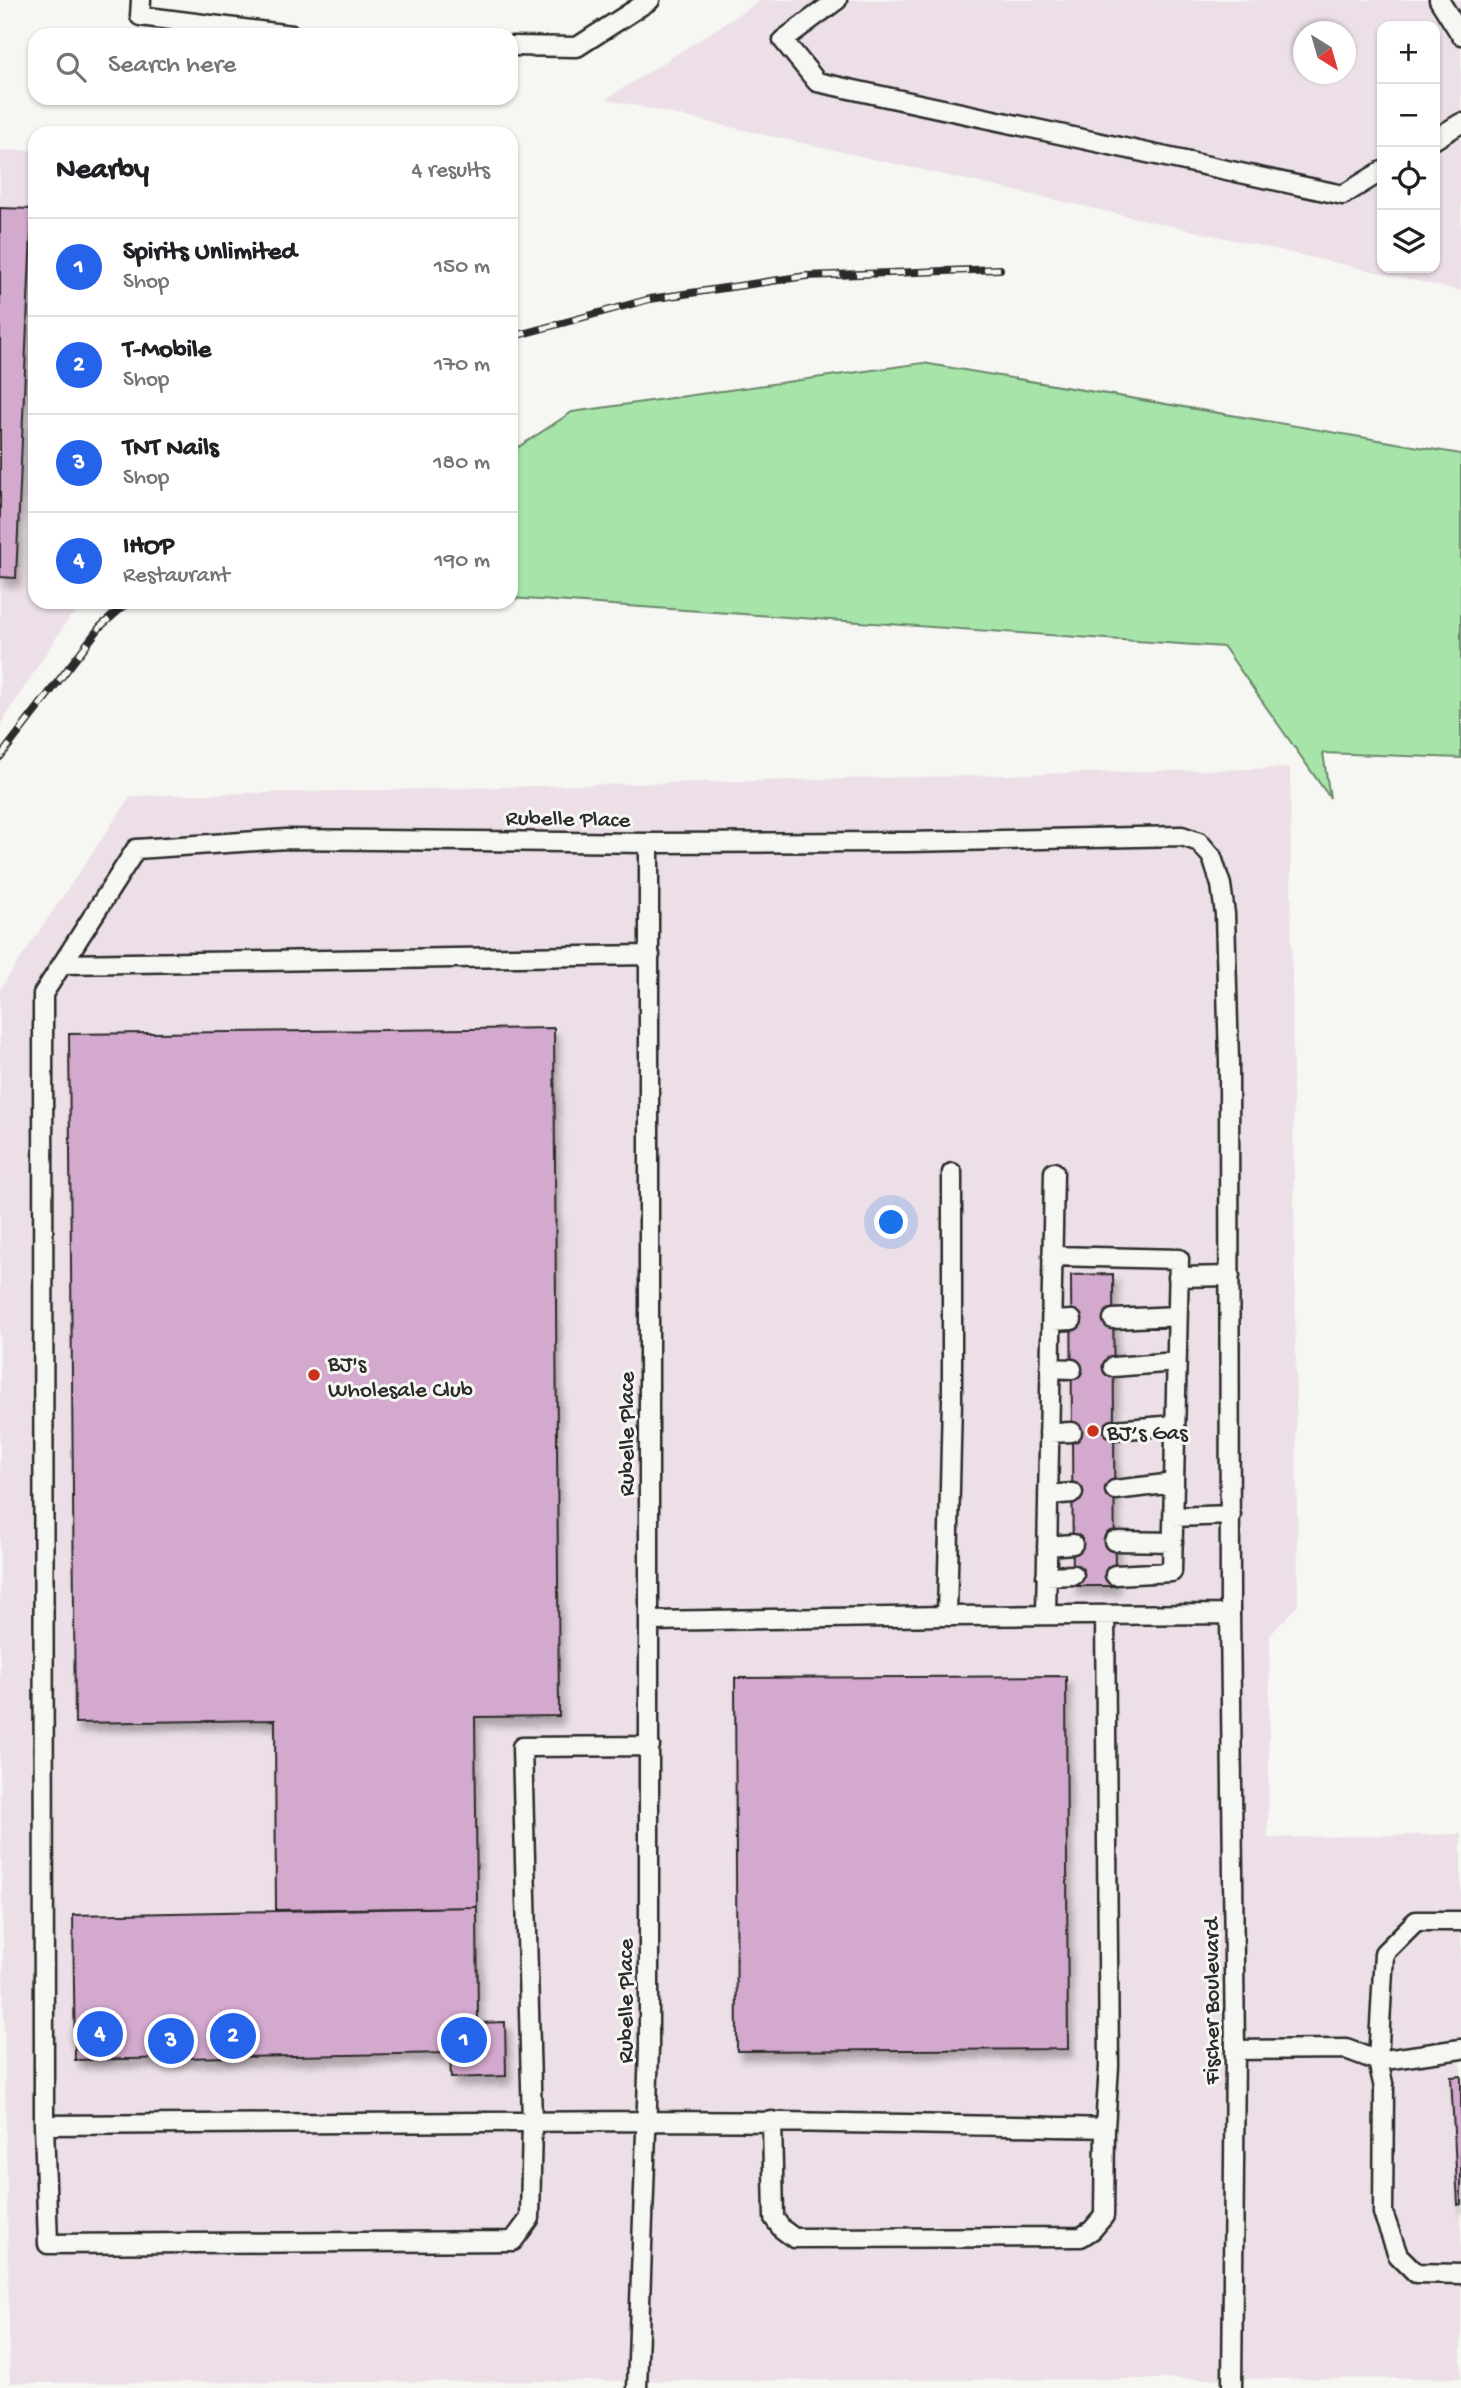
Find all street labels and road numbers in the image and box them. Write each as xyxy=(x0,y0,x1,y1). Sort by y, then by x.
street label: Rubelle Place xyxy=(505,806,632,835)
street label: Rubelle Place xyxy=(615,1371,642,1496)
street label: Fischer Boulevard xyxy=(1200,1916,1227,2085)
street label: Rubelle Place xyxy=(614,1938,641,2063)

